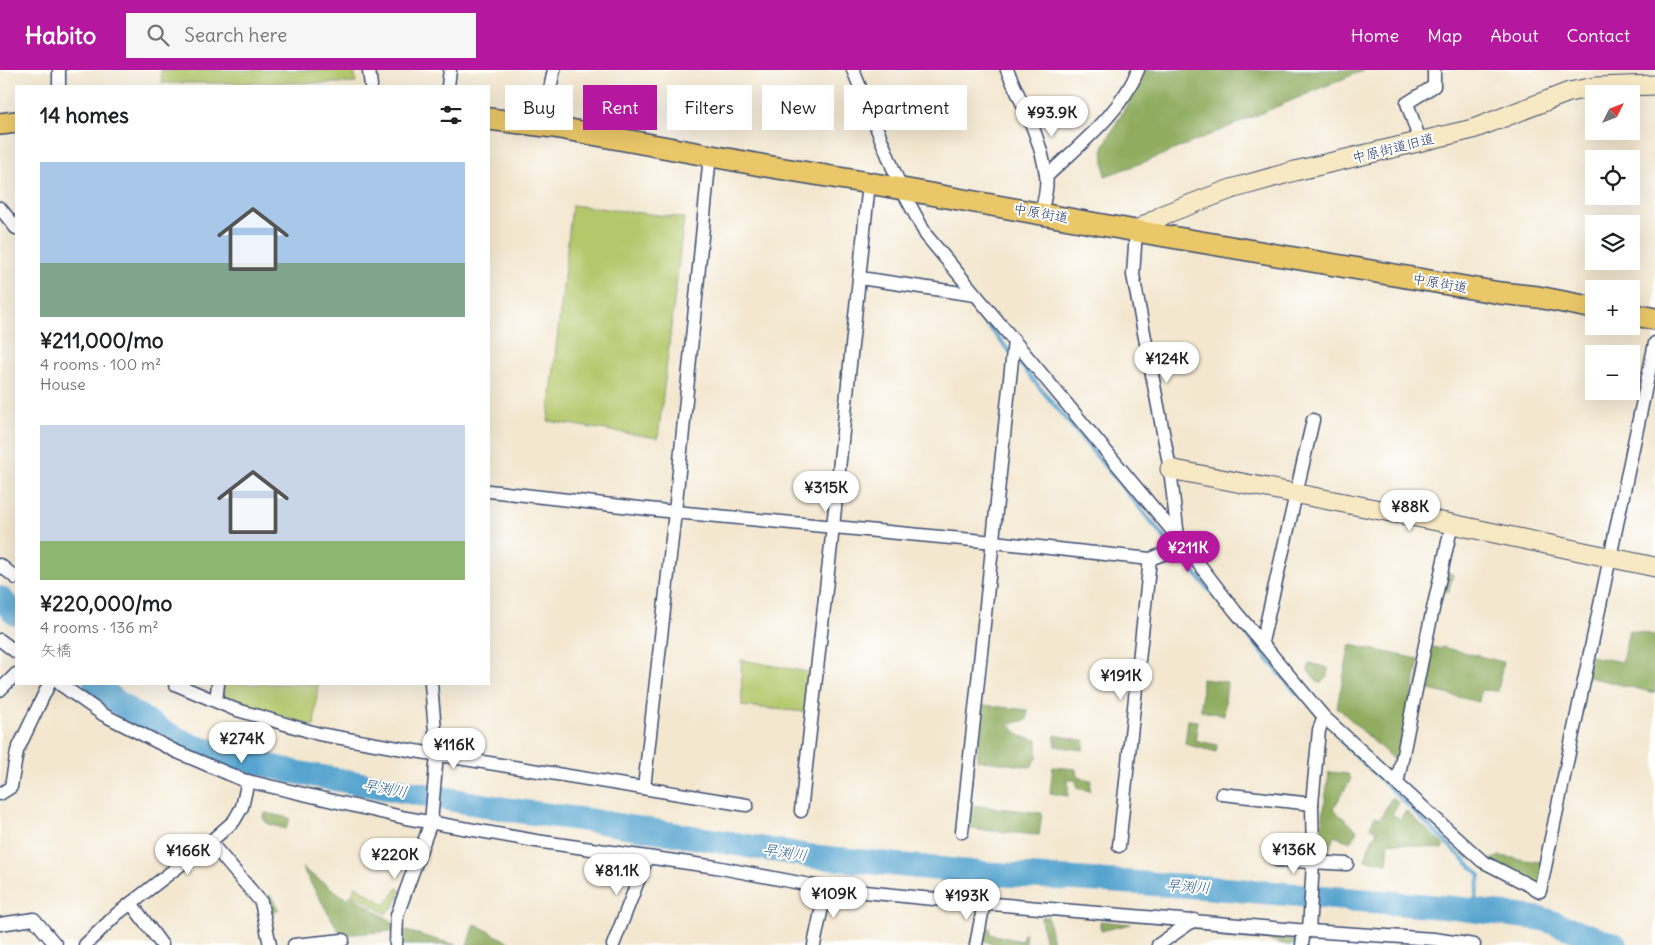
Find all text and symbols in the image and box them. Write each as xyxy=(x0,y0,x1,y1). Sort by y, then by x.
search box xyxy=(126,13,476,58)
text: Habito xyxy=(25,20,96,50)
icon: search xyxy=(144,21,172,49)
text: Search here xyxy=(184,23,287,47)
text: Home xyxy=(1351,24,1399,47)
text: Map xyxy=(1427,24,1462,47)
text: About xyxy=(1490,24,1538,47)
text: Contact xyxy=(1566,24,1630,47)
chip: Buy xyxy=(505,85,573,130)
chip: Rent xyxy=(583,85,657,130)
chip: Filters xyxy=(667,85,752,130)
chip: New xyxy=(762,85,834,130)
chip: Apartment xyxy=(844,85,967,130)
north arrow xyxy=(1585,85,1640,140)
map controls xyxy=(1585,85,1640,400)
pin: ¥93.9K xyxy=(1011,96,1093,138)
icon: filters xyxy=(437,101,465,129)
text: 14 homes xyxy=(40,102,129,129)
text: ¥93.9K xyxy=(1027,102,1077,122)
street label: 中原街道旧道 xyxy=(1350,129,1436,167)
button: locate xyxy=(1585,150,1640,205)
icon: home xyxy=(208,194,298,284)
street label: 中原街道 xyxy=(1012,199,1070,227)
button: layers xyxy=(1585,215,1640,270)
street label: 中原街道 xyxy=(1411,269,1469,297)
button: + xyxy=(1585,280,1640,335)
text: ¥211,000/mo xyxy=(40,327,164,354)
pin: ¥124K xyxy=(1132,342,1202,384)
button: − xyxy=(1585,345,1640,400)
text: ¥124K xyxy=(1145,348,1189,368)
text: 4 rooms · 100 m² xyxy=(40,354,161,374)
text: House xyxy=(40,374,86,394)
icon: home xyxy=(208,457,298,547)
pin: ¥315K xyxy=(791,470,861,513)
text: ¥315K xyxy=(804,477,848,497)
pin: ¥88K xyxy=(1380,490,1440,532)
text: ¥88K xyxy=(1391,496,1429,516)
pin: ¥211K xyxy=(1153,530,1223,573)
text: ¥211K xyxy=(1168,537,1208,557)
text: ¥220,000/mo xyxy=(40,590,172,617)
text: 4 rooms · 136 m² xyxy=(40,617,158,637)
text: 矢橋 xyxy=(40,640,72,660)
pin: ¥191K xyxy=(1086,658,1156,701)
text: ¥191K xyxy=(1100,665,1142,685)
pin: ¥274K xyxy=(207,722,277,764)
text: ¥274K xyxy=(220,728,264,748)
pin: ¥116K xyxy=(419,728,489,770)
text: ¥116K xyxy=(433,734,475,754)
water label: 早渕川 xyxy=(361,775,409,801)
pin: ¥136K xyxy=(1259,832,1329,875)
pin: ¥166K xyxy=(153,834,223,876)
pin: ¥220K xyxy=(360,838,430,880)
water label: 早渕川 xyxy=(761,839,809,865)
text: ¥136K xyxy=(1272,839,1316,859)
text: ¥166K xyxy=(166,840,210,860)
text: ¥220K xyxy=(371,844,419,864)
pin: ¥81.1K xyxy=(576,854,658,896)
text: ¥81.1K xyxy=(595,860,639,880)
water label: 早渕川 xyxy=(1165,875,1211,897)
pin: ¥109K xyxy=(799,876,869,919)
pin: ¥193K xyxy=(932,878,1002,921)
text: ¥109K xyxy=(811,883,857,903)
text: ¥193K xyxy=(945,885,989,905)

